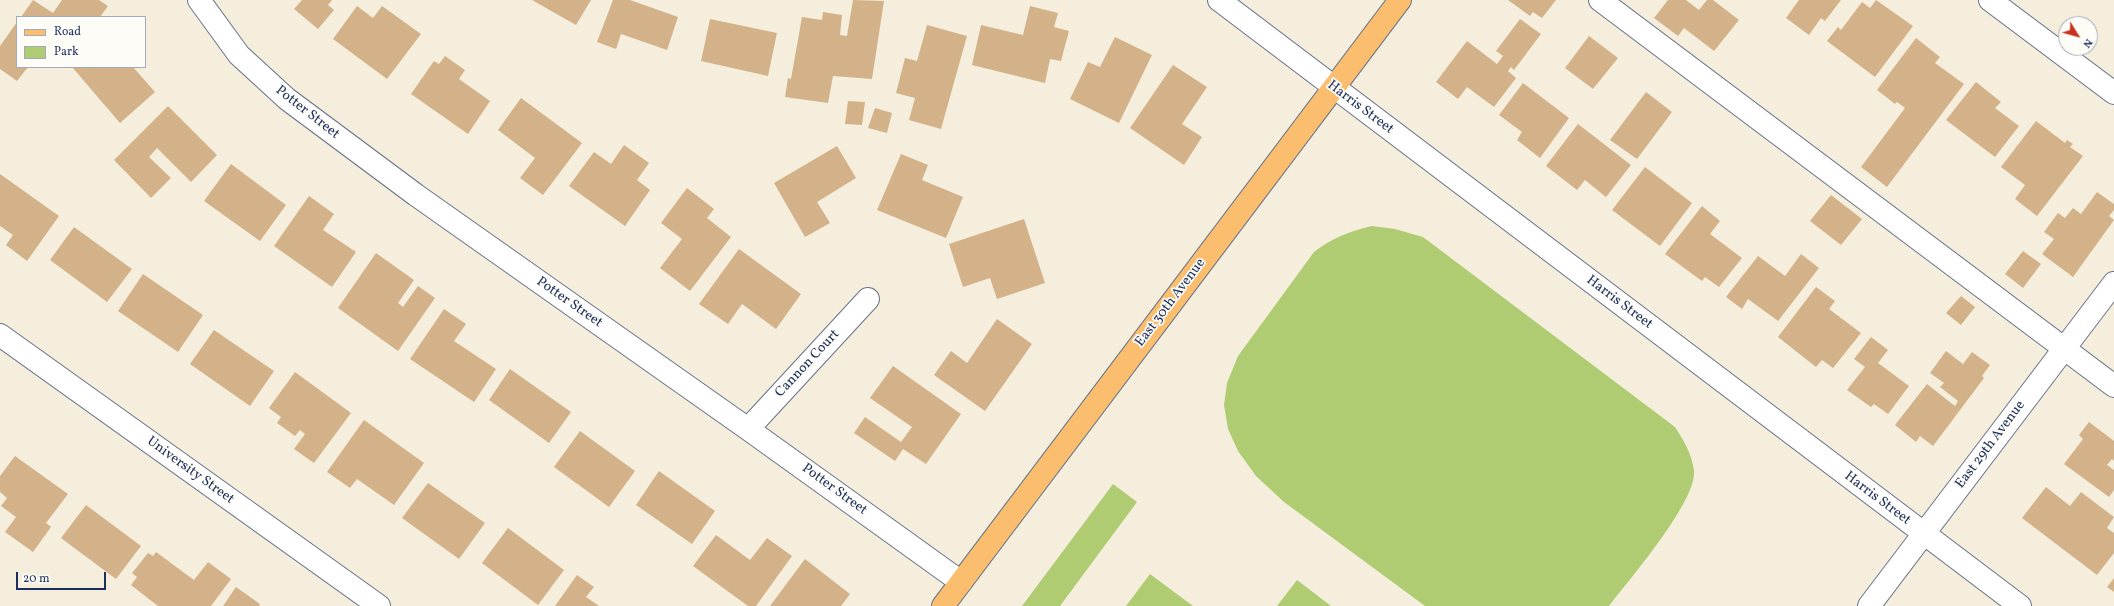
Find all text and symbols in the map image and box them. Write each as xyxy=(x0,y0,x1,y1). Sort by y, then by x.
legend xyxy=(16,16,146,68)
north arrow xyxy=(2058,16,2098,56)
text: Road xyxy=(54,24,81,40)
text: N xyxy=(2079,35,2096,51)
text: Park xyxy=(54,44,79,60)
street label: Harris Street xyxy=(1323,78,1397,138)
street label: Potter Street xyxy=(272,83,342,143)
street label: East 30th Avenue xyxy=(1132,256,1210,350)
street label: Harris Street xyxy=(1582,273,1656,333)
street label: Potter Street xyxy=(533,274,605,332)
street label: Cannon Court xyxy=(772,327,844,401)
street label: East 29th Avenue xyxy=(1953,398,2029,492)
street label: University Street xyxy=(143,434,237,508)
street label: Potter Street xyxy=(798,461,870,519)
street label: Harris Street xyxy=(1840,469,1914,529)
scale bar xyxy=(18,564,108,590)
text: 20 m xyxy=(23,571,50,587)

